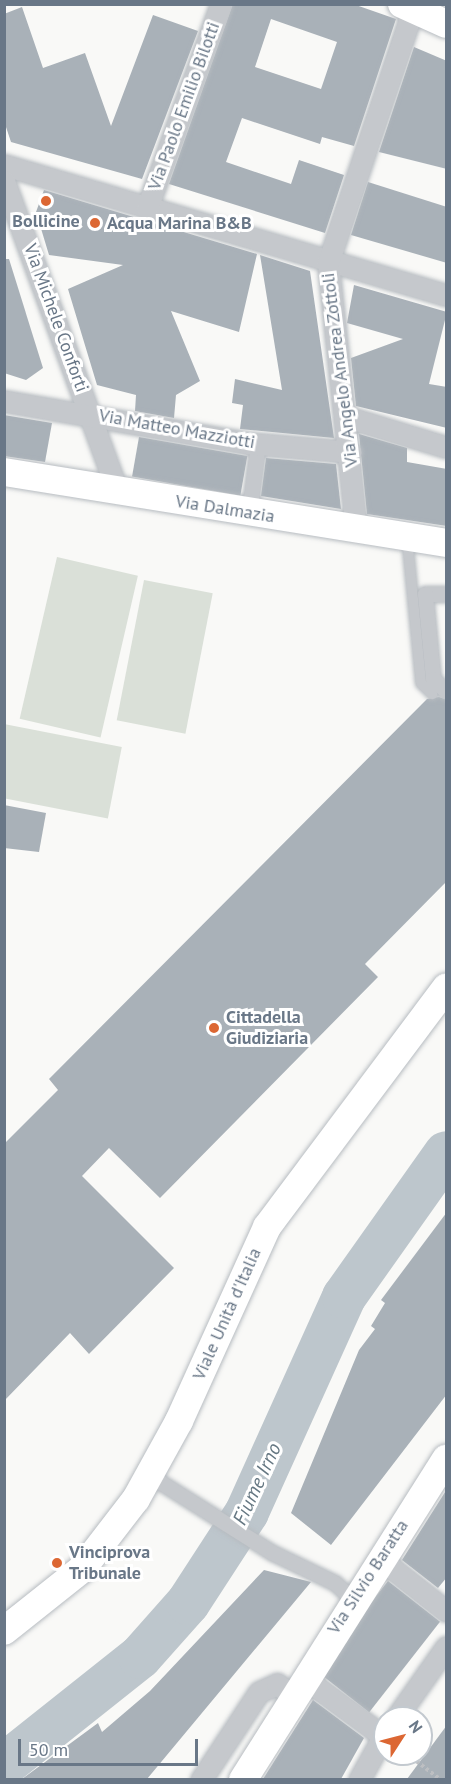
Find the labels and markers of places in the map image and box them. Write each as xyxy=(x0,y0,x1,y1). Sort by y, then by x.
marker: Bollicine xyxy=(39,194,53,208)
place label: Bollicine xyxy=(12,210,80,232)
place label: Acqua Marina B&B xyxy=(107,212,252,234)
marker: Acqua Marina B&B xyxy=(88,216,102,230)
place label: Cittadella Giudiziaria xyxy=(226,1007,308,1050)
marker: Cittadella Giudiziaria xyxy=(207,1021,221,1035)
place label: Vinciprova Tribunale xyxy=(69,1542,150,1584)
marker: Vinciprova Tribunale xyxy=(50,1556,64,1570)

